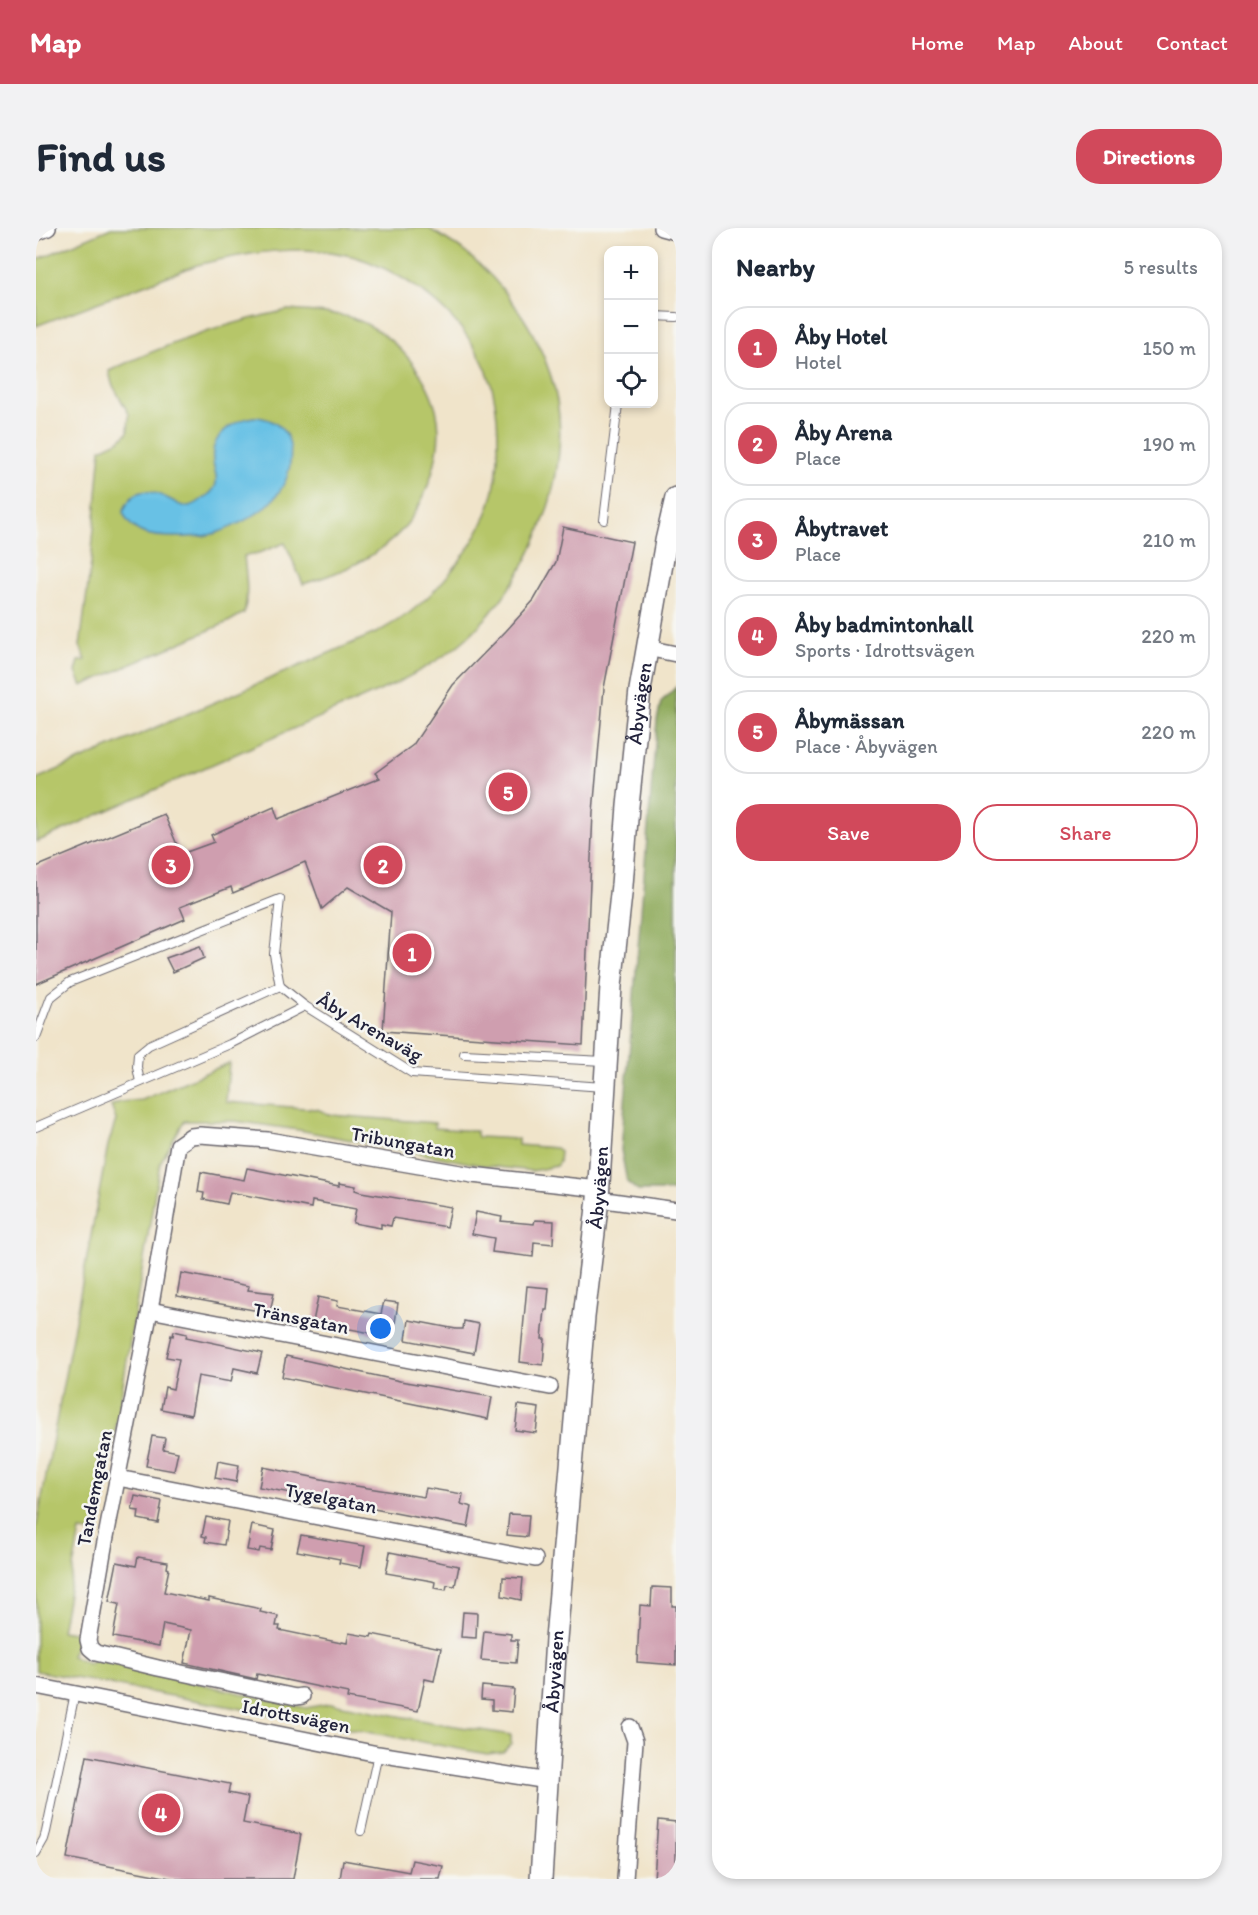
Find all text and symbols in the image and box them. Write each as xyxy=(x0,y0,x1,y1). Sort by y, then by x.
text: Map xyxy=(30,25,81,59)
text: Home xyxy=(911,30,964,55)
text: Map xyxy=(997,30,1036,55)
text: About xyxy=(1069,30,1123,55)
text: Contact xyxy=(1156,30,1228,55)
button: Directions xyxy=(1076,129,1222,184)
text: Find us xyxy=(36,131,166,182)
map controls xyxy=(604,246,658,408)
button: + xyxy=(604,246,658,300)
text: Nearby xyxy=(736,251,815,283)
text: 5 results xyxy=(1124,255,1198,279)
button: − xyxy=(604,300,658,354)
text: Åby Hotel xyxy=(795,323,887,350)
text: 1 xyxy=(753,336,762,360)
text: 150 m xyxy=(1143,336,1196,360)
text: Hotel xyxy=(795,350,842,374)
button: locate xyxy=(604,354,658,408)
text: Åby Arena xyxy=(795,419,892,446)
text: 2 xyxy=(752,432,763,456)
text: 190 m xyxy=(1143,432,1196,456)
text: Place xyxy=(795,446,841,470)
text: Åbytravet xyxy=(795,515,888,542)
text: 3 xyxy=(752,528,763,552)
text: 210 m xyxy=(1143,528,1196,552)
text: Place xyxy=(795,542,841,566)
text: Åby badmintonhall xyxy=(795,611,974,638)
text: 4 xyxy=(751,624,764,648)
text: 220 m xyxy=(1141,624,1196,648)
text: Sports · Idrottsvägen xyxy=(795,638,975,662)
street label: Åbyvägen xyxy=(622,660,657,746)
text: Åbymässan xyxy=(795,707,904,734)
text: 5 xyxy=(752,720,763,744)
text: 220 m xyxy=(1141,720,1196,744)
text: Place · Åbyvägen xyxy=(795,734,938,758)
pin: 5 xyxy=(488,770,528,814)
button: Save xyxy=(736,804,961,861)
button: Share xyxy=(973,804,1198,861)
pin: 3 xyxy=(152,842,190,888)
pin: 2 xyxy=(364,842,402,888)
pin: 1 xyxy=(392,930,431,976)
street label: Åby Arenaväg xyxy=(313,987,428,1067)
street label: Tribungatan xyxy=(349,1121,457,1163)
street label: Åbyvägen xyxy=(583,1145,613,1230)
street label: Tränsgatan xyxy=(251,1297,351,1339)
your location xyxy=(366,1314,395,1343)
street label: Tandemgatan xyxy=(71,1428,117,1548)
street label: Tygelgatan xyxy=(283,1477,379,1519)
street label: Åbyvägen xyxy=(539,1629,569,1713)
street label: Idrottsvägen xyxy=(240,1694,352,1738)
pin: 4 xyxy=(142,1790,180,1836)

